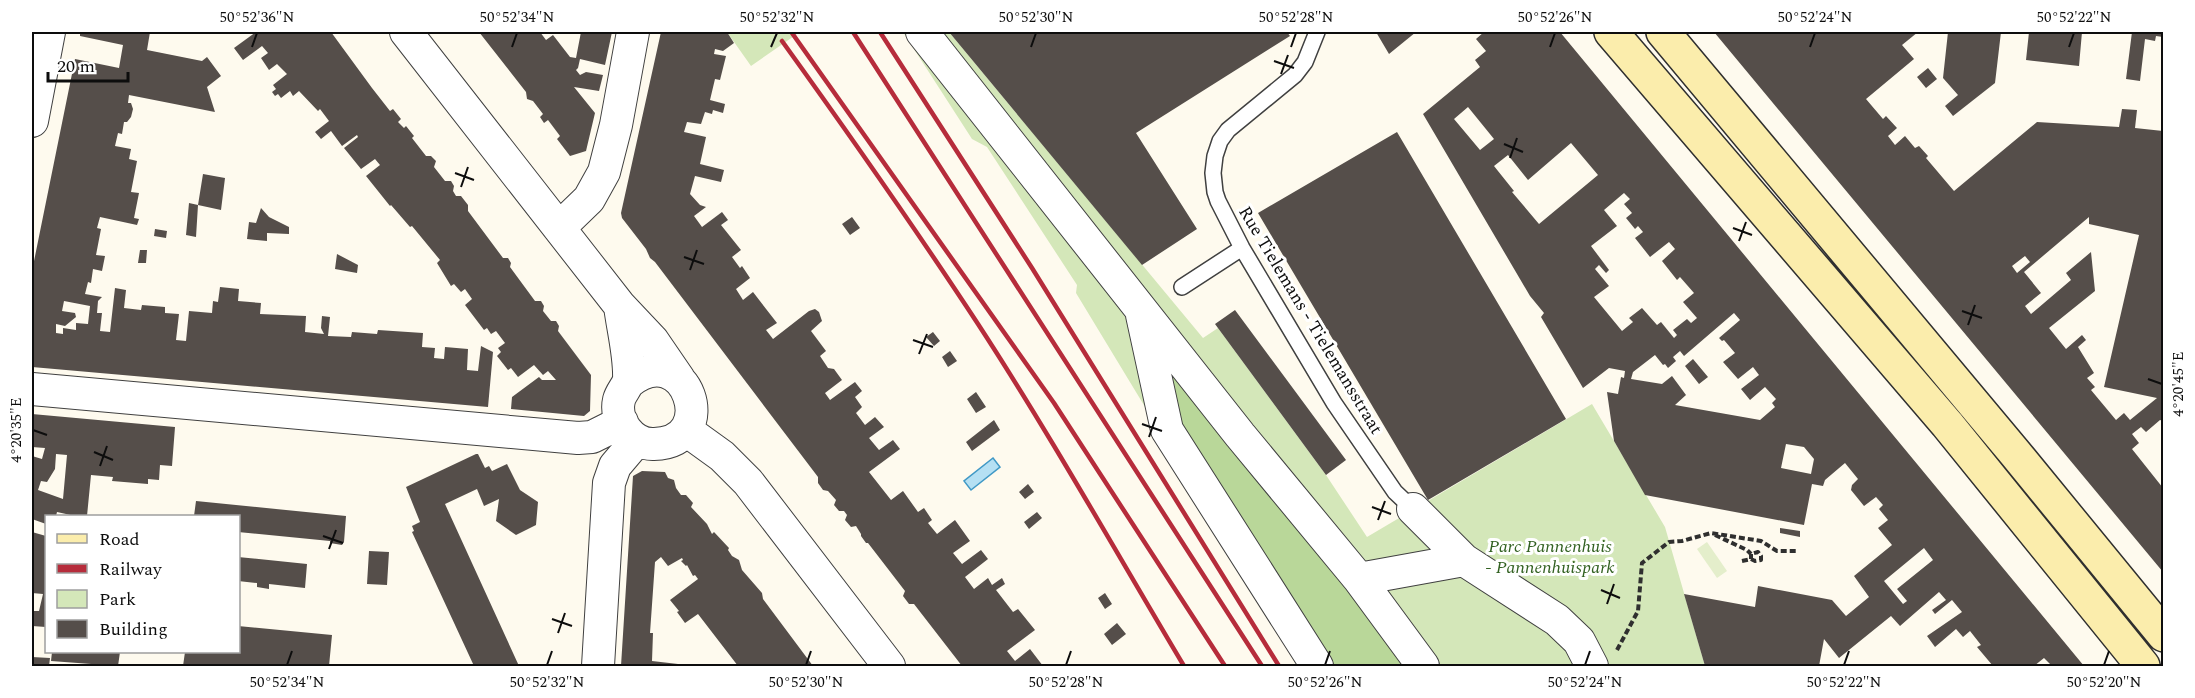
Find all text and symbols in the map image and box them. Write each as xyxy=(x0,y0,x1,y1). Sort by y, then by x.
text: 50°52'36"N xyxy=(220,6,295,29)
text: 50°52'34"N xyxy=(480,6,555,29)
text: 50°52'32"N xyxy=(740,6,815,29)
text: 50°52'30"N xyxy=(999,6,1074,29)
text: 50°52'28"N xyxy=(1259,6,1334,29)
text: 50°52'26"N xyxy=(1518,6,1593,29)
text: 50°52'24"N xyxy=(1778,6,1853,29)
text: 50°52'22"N xyxy=(2037,6,2112,29)
scale bar xyxy=(48,45,128,83)
text: 20 m xyxy=(57,53,95,80)
street label: Rue Tielemans - Tielemansstraat xyxy=(1232,201,1390,440)
text: 4°20'45"E xyxy=(2167,351,2190,417)
text: 4°20'35"E xyxy=(5,397,28,463)
legend xyxy=(45,515,240,653)
text: Road xyxy=(99,526,140,553)
park label: Parc Pannenhuis - Pannenhuispark xyxy=(1485,533,1615,581)
text: Railway xyxy=(99,556,163,583)
text: Park xyxy=(99,586,136,613)
text: Building xyxy=(99,616,168,643)
text: 50°52'34"N xyxy=(250,671,325,694)
text: 50°52'32"N xyxy=(510,671,585,694)
text: 50°52'30"N xyxy=(769,671,844,694)
text: 50°52'28"N xyxy=(1029,671,1104,694)
text: 50°52'26"N xyxy=(1288,671,1363,694)
text: 50°52'24"N xyxy=(1548,671,1623,694)
text: 50°52'22"N xyxy=(1807,671,1882,694)
text: 50°52'20"N xyxy=(2067,671,2142,694)

